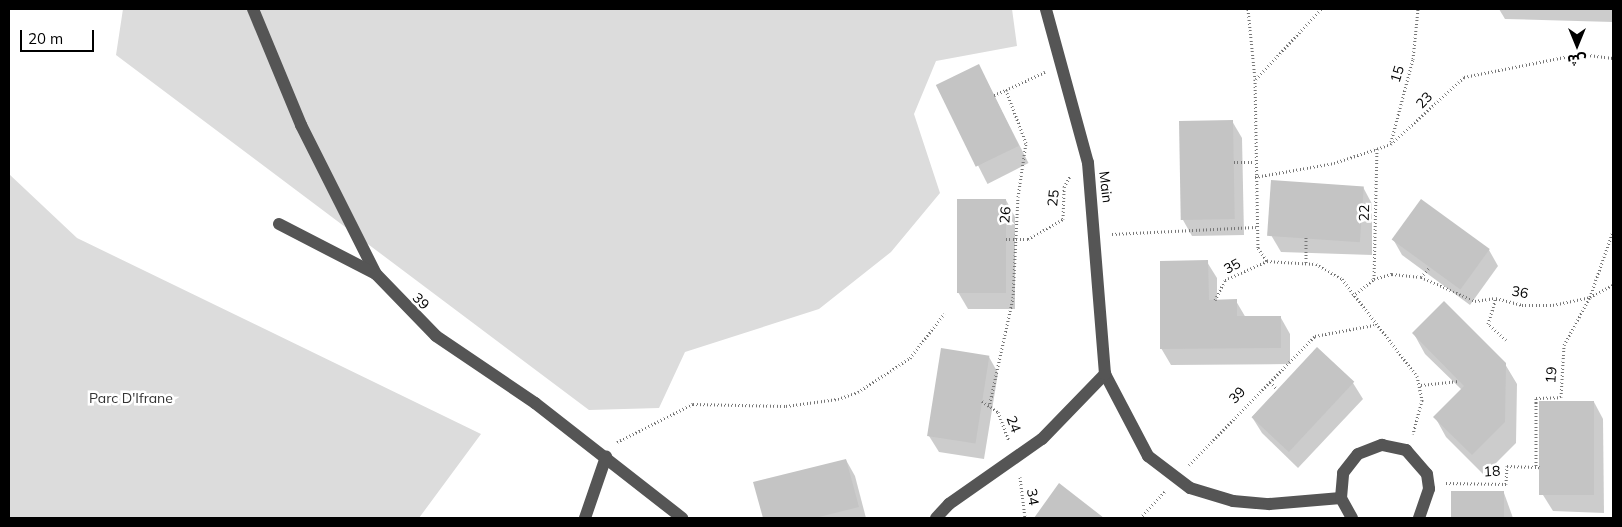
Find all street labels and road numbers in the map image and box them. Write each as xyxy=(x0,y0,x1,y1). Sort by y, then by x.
street label: 15 xyxy=(1387,64,1407,84)
street label: 23 xyxy=(1412,88,1436,112)
street label: Main xyxy=(1096,170,1116,204)
street label: 25 xyxy=(1044,189,1062,207)
street label: 22 xyxy=(1355,204,1373,222)
street label: 26 xyxy=(996,206,1014,224)
street label: 35 xyxy=(1221,255,1243,277)
street label: 36 xyxy=(1510,282,1530,302)
street label: 39 xyxy=(409,289,433,313)
street label: 19 xyxy=(1542,366,1560,384)
street label: 39 xyxy=(1225,383,1249,407)
street label: 24 xyxy=(1003,413,1025,435)
street label: 18 xyxy=(1483,462,1501,480)
street label: 34 xyxy=(1023,487,1043,507)

